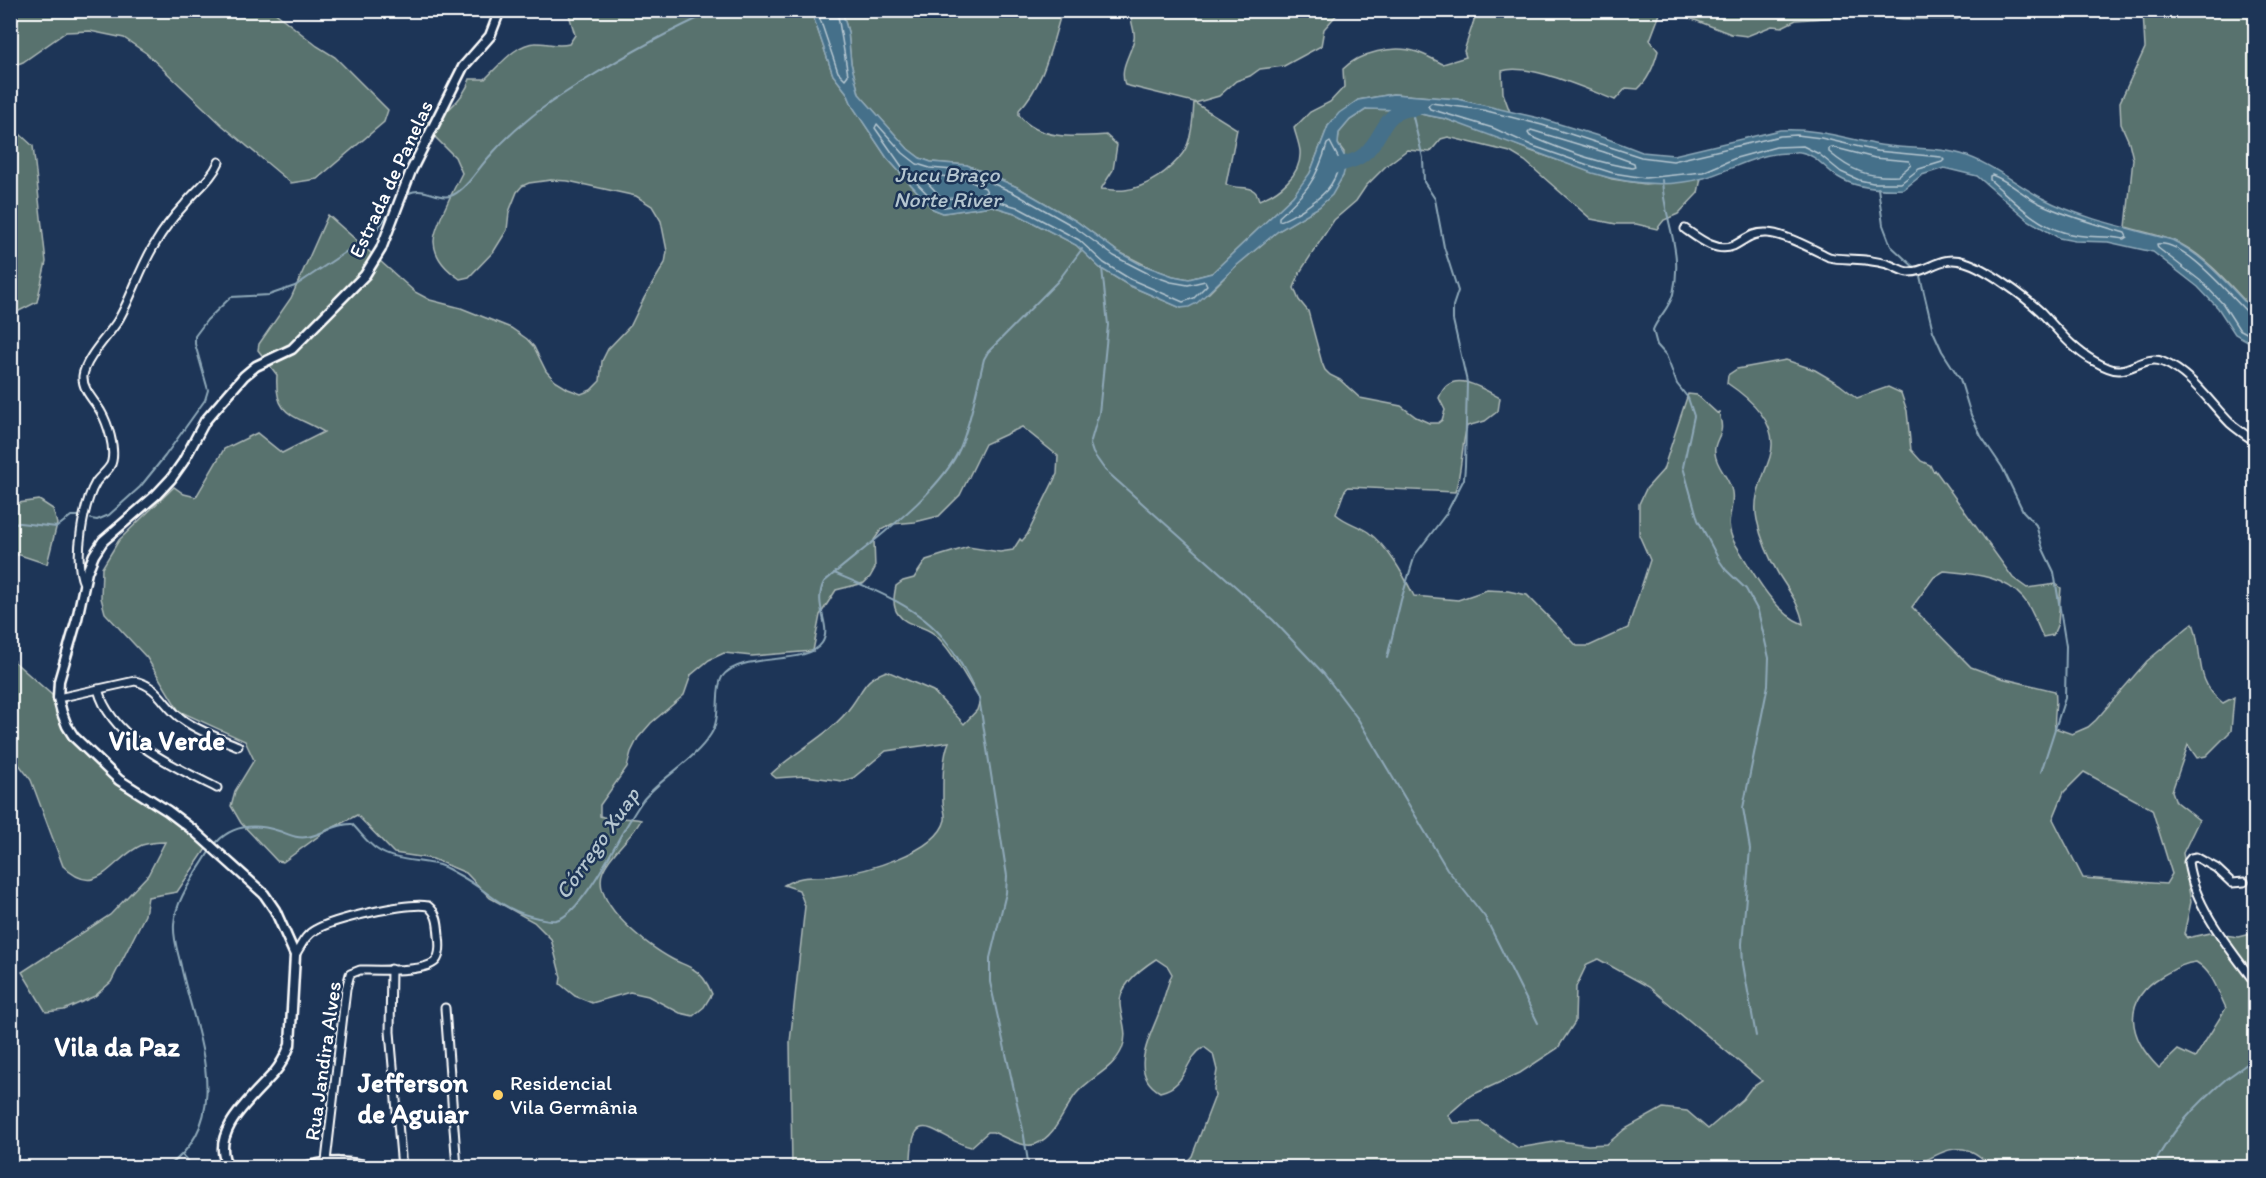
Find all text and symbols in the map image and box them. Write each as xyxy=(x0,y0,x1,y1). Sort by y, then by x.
street label: Estrada de Panelas xyxy=(343,96,438,262)
water label: Jucu Braço Norte River xyxy=(893,161,1003,213)
district label: Vila Verde xyxy=(109,724,225,757)
water label: Córrego Xuap xyxy=(549,781,646,904)
street label: Rua Jandira Alves xyxy=(299,980,346,1142)
district label: Vila da Paz xyxy=(54,1030,180,1063)
district label: Jefferson de Aguiar xyxy=(357,1066,470,1130)
place label: Residencial Vila Germânia xyxy=(510,1070,637,1119)
marker: Residencial Vila Germânia xyxy=(491,1088,505,1102)

